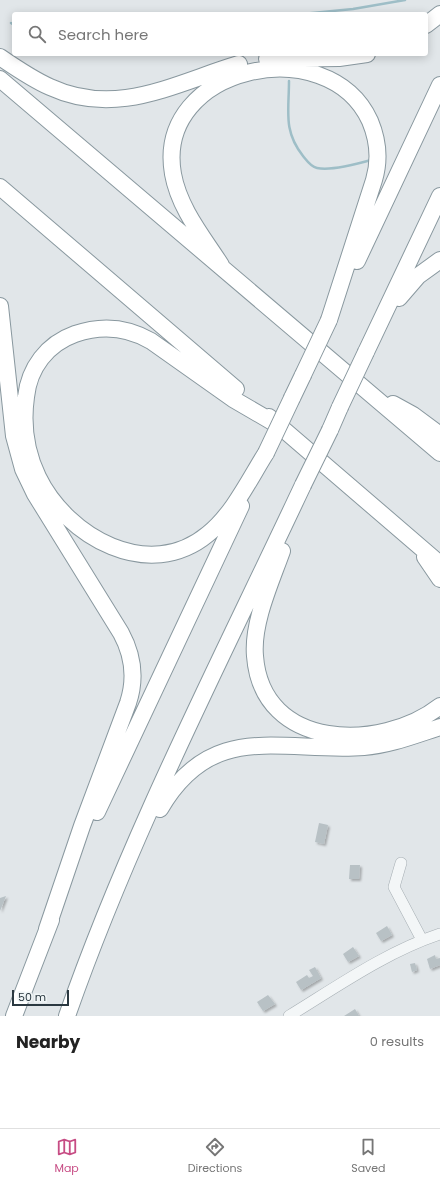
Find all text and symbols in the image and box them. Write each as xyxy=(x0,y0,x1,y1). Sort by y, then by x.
search box xyxy=(12,12,428,56)
icon: search xyxy=(26,23,48,45)
text: Search here xyxy=(58,24,148,45)
scale bar xyxy=(12,988,69,1007)
text: 50 m xyxy=(18,989,46,1005)
text: Nearby xyxy=(16,1030,80,1054)
text: 0 results xyxy=(370,1032,424,1051)
tab: Map xyxy=(54,1136,79,1177)
tab: Directions xyxy=(188,1136,242,1177)
tab: Saved xyxy=(351,1136,386,1177)

